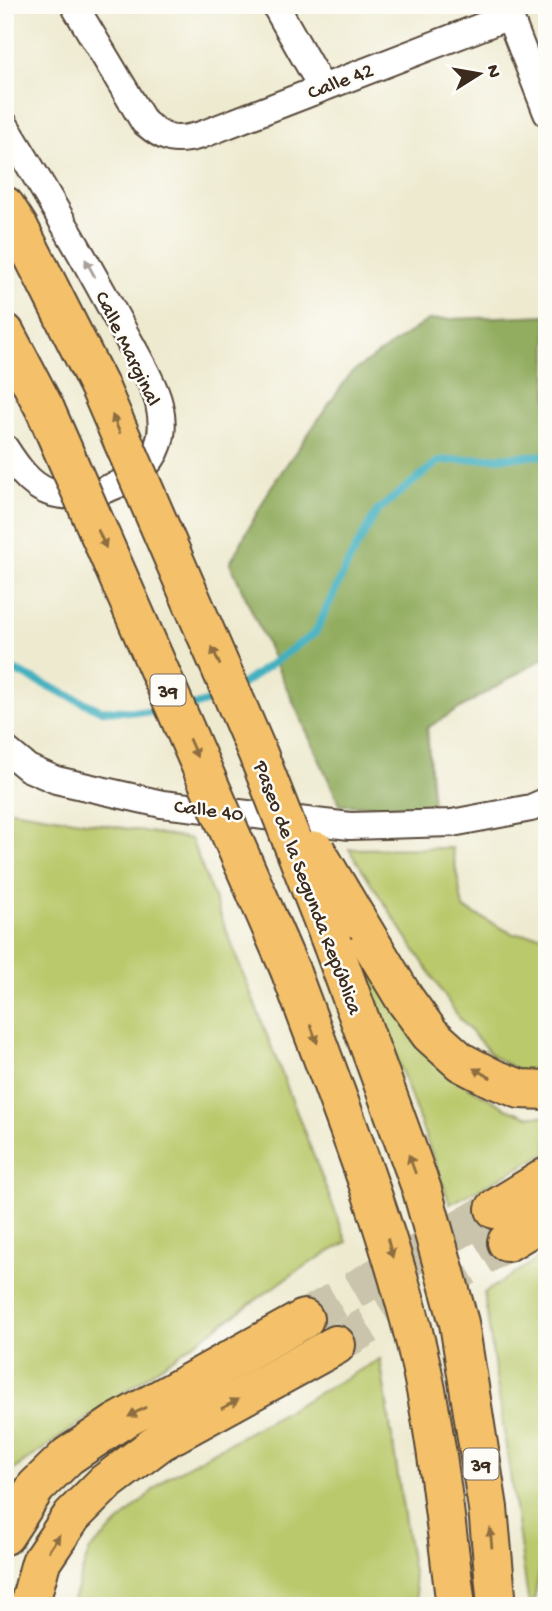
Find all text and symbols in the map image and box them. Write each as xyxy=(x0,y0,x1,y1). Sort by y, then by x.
north arrow xyxy=(444,38,514,108)
street label: Calle 42 xyxy=(305,59,378,107)
text: N xyxy=(480,63,505,80)
one-way arrow xyxy=(84,258,96,278)
street label: Calle Marginal xyxy=(87,288,164,411)
one-way arrow xyxy=(110,414,121,435)
one-way arrow xyxy=(96,529,108,549)
one-way arrow xyxy=(210,645,221,666)
road number: 39 xyxy=(150,674,186,706)
one-way arrow xyxy=(187,738,199,758)
street label: Paseo de la Segunda República xyxy=(245,757,366,1020)
street label: Calle 40 xyxy=(172,796,245,829)
one-way arrow xyxy=(308,1023,319,1044)
one-way arrow xyxy=(472,1067,492,1079)
one-way arrow xyxy=(406,1153,417,1174)
one-way arrow xyxy=(385,1238,395,1259)
one-way arrow xyxy=(220,1398,239,1410)
one-way arrow xyxy=(128,1406,147,1418)
road number: 39 xyxy=(463,1448,498,1480)
one-way arrow xyxy=(485,1527,496,1549)
one-way arrow xyxy=(47,1534,61,1552)

